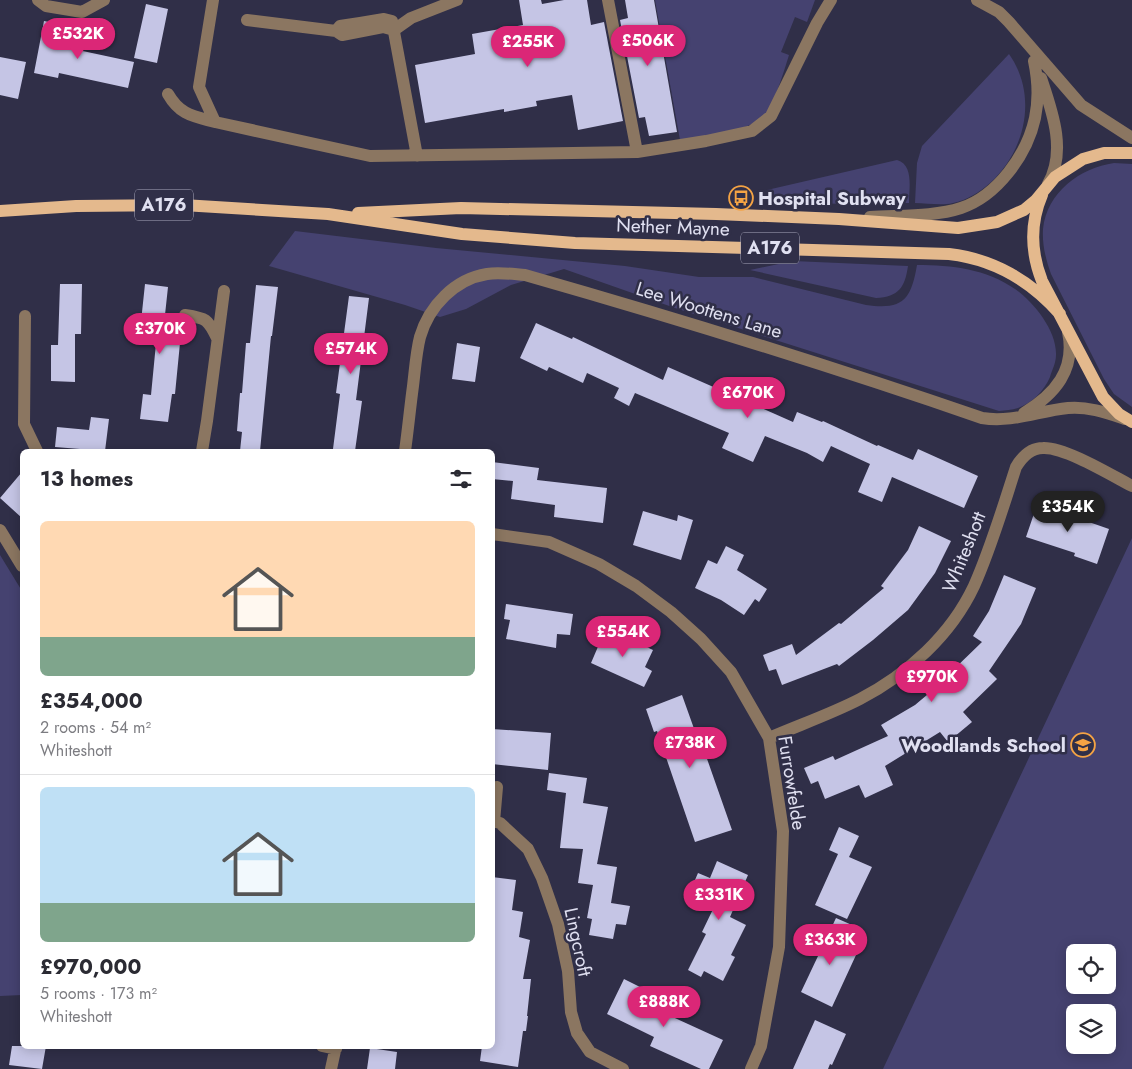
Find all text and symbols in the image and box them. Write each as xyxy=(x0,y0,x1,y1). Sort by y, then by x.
pin: £532K xyxy=(43,18,113,60)
text: £532K xyxy=(52,22,104,45)
pin: £506K xyxy=(613,24,683,67)
pin: £255K xyxy=(493,26,563,68)
text: £506K xyxy=(622,29,674,52)
text: £255K xyxy=(502,30,554,53)
bus stop icon: Hospital Subway xyxy=(728,185,754,211)
place label: Hospital Subway xyxy=(758,185,907,212)
road number: A176 xyxy=(135,190,193,220)
street label: Nether Mayne xyxy=(616,212,730,242)
road number: A176 xyxy=(741,232,799,264)
street label: Lee Woottens Lane xyxy=(633,275,786,345)
pin: £370K xyxy=(125,312,195,355)
text: £370K xyxy=(135,317,185,340)
pin: £574K xyxy=(316,332,386,375)
text: £574K xyxy=(325,337,377,360)
pin: £670K xyxy=(713,376,783,419)
text: £670K xyxy=(722,381,774,404)
text: 13 homes xyxy=(40,464,133,494)
icon: filters xyxy=(447,465,475,493)
pin: £354K xyxy=(1033,490,1103,533)
text: £354K xyxy=(1042,495,1094,518)
street label: Whiteshott xyxy=(936,507,993,597)
icon: home xyxy=(213,554,303,644)
pin: £554K xyxy=(588,616,658,658)
text: £554K xyxy=(597,620,649,643)
pin: £970K xyxy=(897,660,967,703)
text: £970K xyxy=(906,665,958,688)
text: £354,000 xyxy=(40,686,143,716)
text: 2 rooms · 54 m² xyxy=(40,716,151,739)
pin: £738K xyxy=(655,726,725,769)
text: £738K xyxy=(665,731,715,754)
place label: Woodlands School xyxy=(901,732,1066,759)
school or university icon: Woodlands School xyxy=(1070,732,1096,758)
street label: Furrowfelde xyxy=(771,734,813,832)
text: Whiteshott xyxy=(40,739,112,762)
icon: home xyxy=(213,819,303,909)
pin: £331K xyxy=(684,878,754,921)
text: £331K xyxy=(695,883,743,906)
street label: Lingcroft xyxy=(558,905,599,979)
pin: £363K xyxy=(795,924,865,966)
text: £363K xyxy=(804,928,856,951)
map controls xyxy=(1066,944,1116,1054)
button: locate xyxy=(1066,944,1116,994)
text: £970,000 xyxy=(40,952,141,982)
text: 5 rooms · 173 m² xyxy=(40,982,157,1005)
pin: £888K xyxy=(629,986,699,1028)
text: £888K xyxy=(638,990,690,1013)
button: layers xyxy=(1066,1004,1116,1054)
text: Whiteshott xyxy=(40,1005,112,1028)

